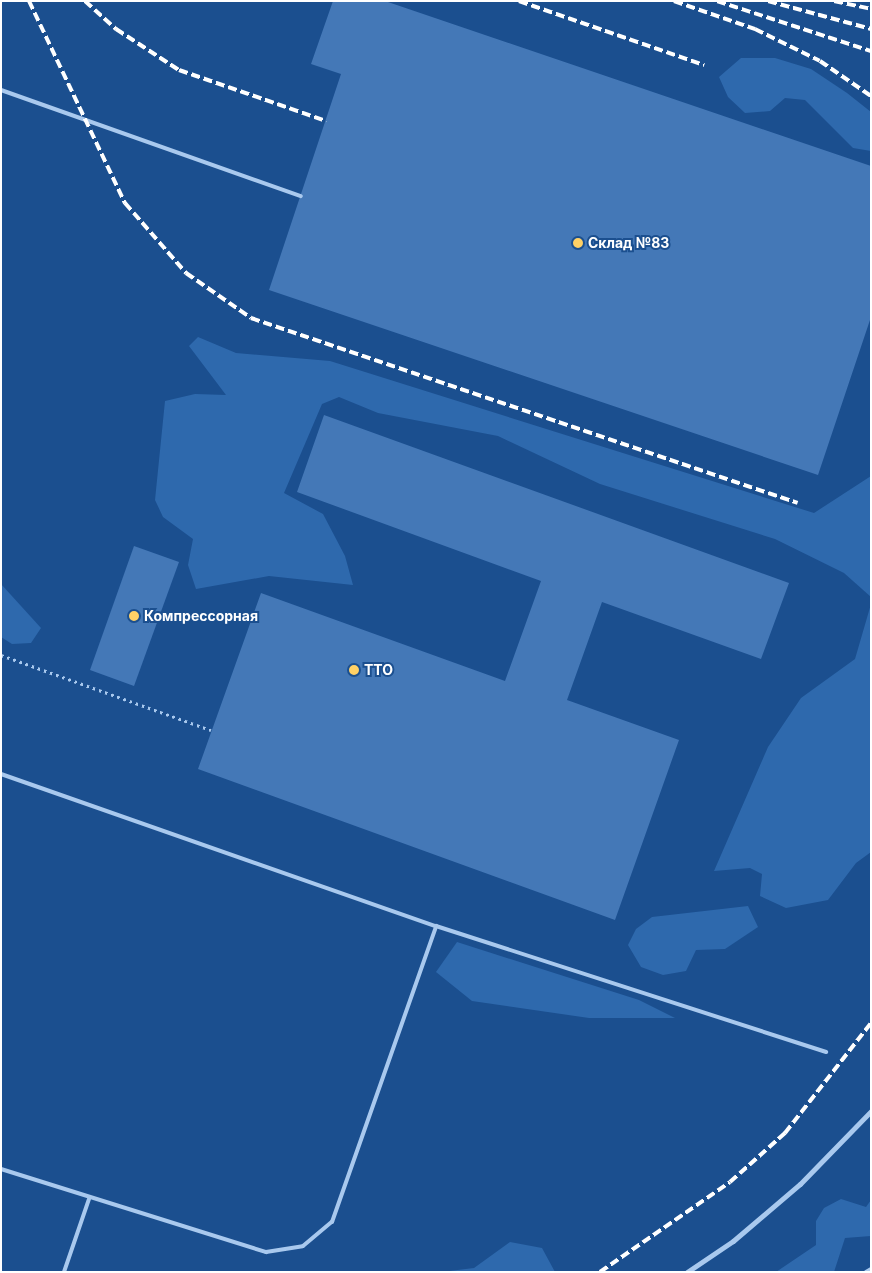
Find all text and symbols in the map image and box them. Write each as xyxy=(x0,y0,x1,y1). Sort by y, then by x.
place label: Склад №83 xyxy=(588,235,669,251)
marker: Склад №83 xyxy=(572,237,584,249)
place label: Компрессорная xyxy=(144,608,258,624)
marker: Компрессорная xyxy=(128,610,140,622)
place label: ТТО xyxy=(364,662,393,678)
marker: ТТО xyxy=(348,664,360,676)

